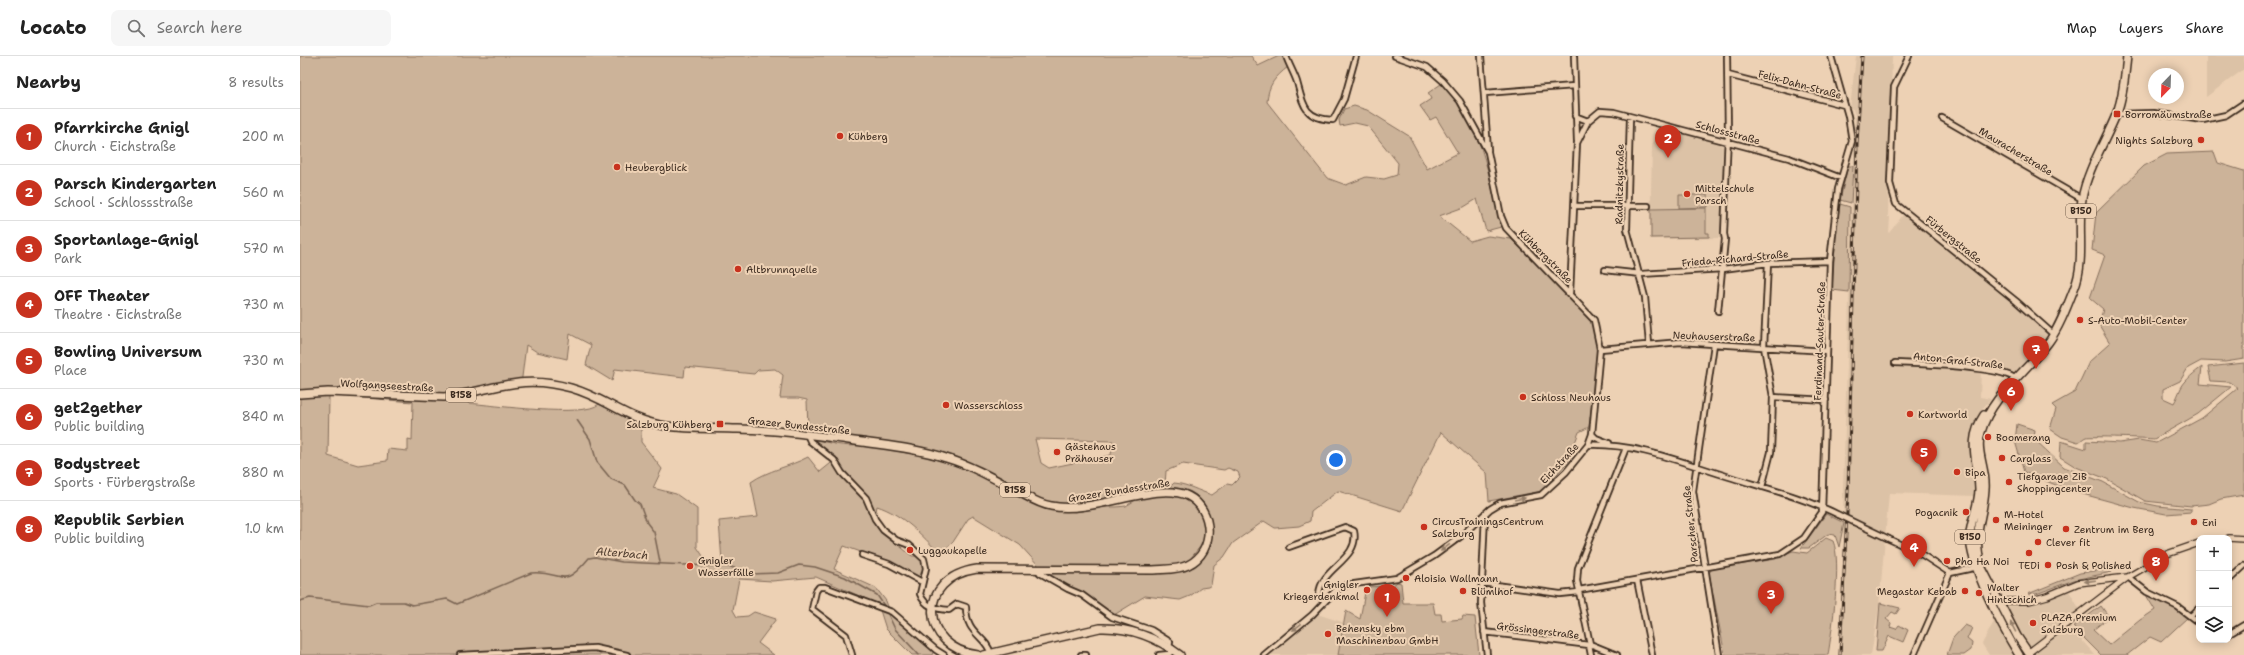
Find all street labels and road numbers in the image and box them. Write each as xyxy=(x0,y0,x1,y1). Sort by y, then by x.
street label: Felix-Dahn-Straße xyxy=(1757,67,1843,102)
street label: Schlossstraße xyxy=(1694,118,1762,147)
street label: Mauracherstraße xyxy=(1976,124,2055,179)
street label: Radnitzkystraße xyxy=(1612,143,1627,224)
road number: B150 xyxy=(2066,204,2096,218)
street label: Fürbergstraße xyxy=(1923,213,1985,266)
street label: Kühbergstraße xyxy=(1516,227,1576,286)
street label: Frieda-Richard-Straße xyxy=(1681,247,1789,270)
street label: Ferdinand-Sauter-Straße xyxy=(1811,281,1828,401)
street label: Neuhauserstraße xyxy=(1672,329,1756,344)
street label: Anton-Graf-Straße xyxy=(1912,349,2004,372)
street label: Wolfgangseestraße xyxy=(340,377,434,394)
road number: B158 xyxy=(446,388,476,402)
street label: Grazer Bundesstraße xyxy=(747,414,851,437)
street label: Eichstraße xyxy=(1537,440,1582,487)
street label: Grazer Bundesstraße xyxy=(1067,476,1171,505)
road number: B158 xyxy=(1000,483,1030,497)
street label: Parscher Straße xyxy=(1680,485,1701,563)
road number: B150 xyxy=(1955,530,1985,544)
street label: Grössingerstraße xyxy=(1496,619,1580,642)

